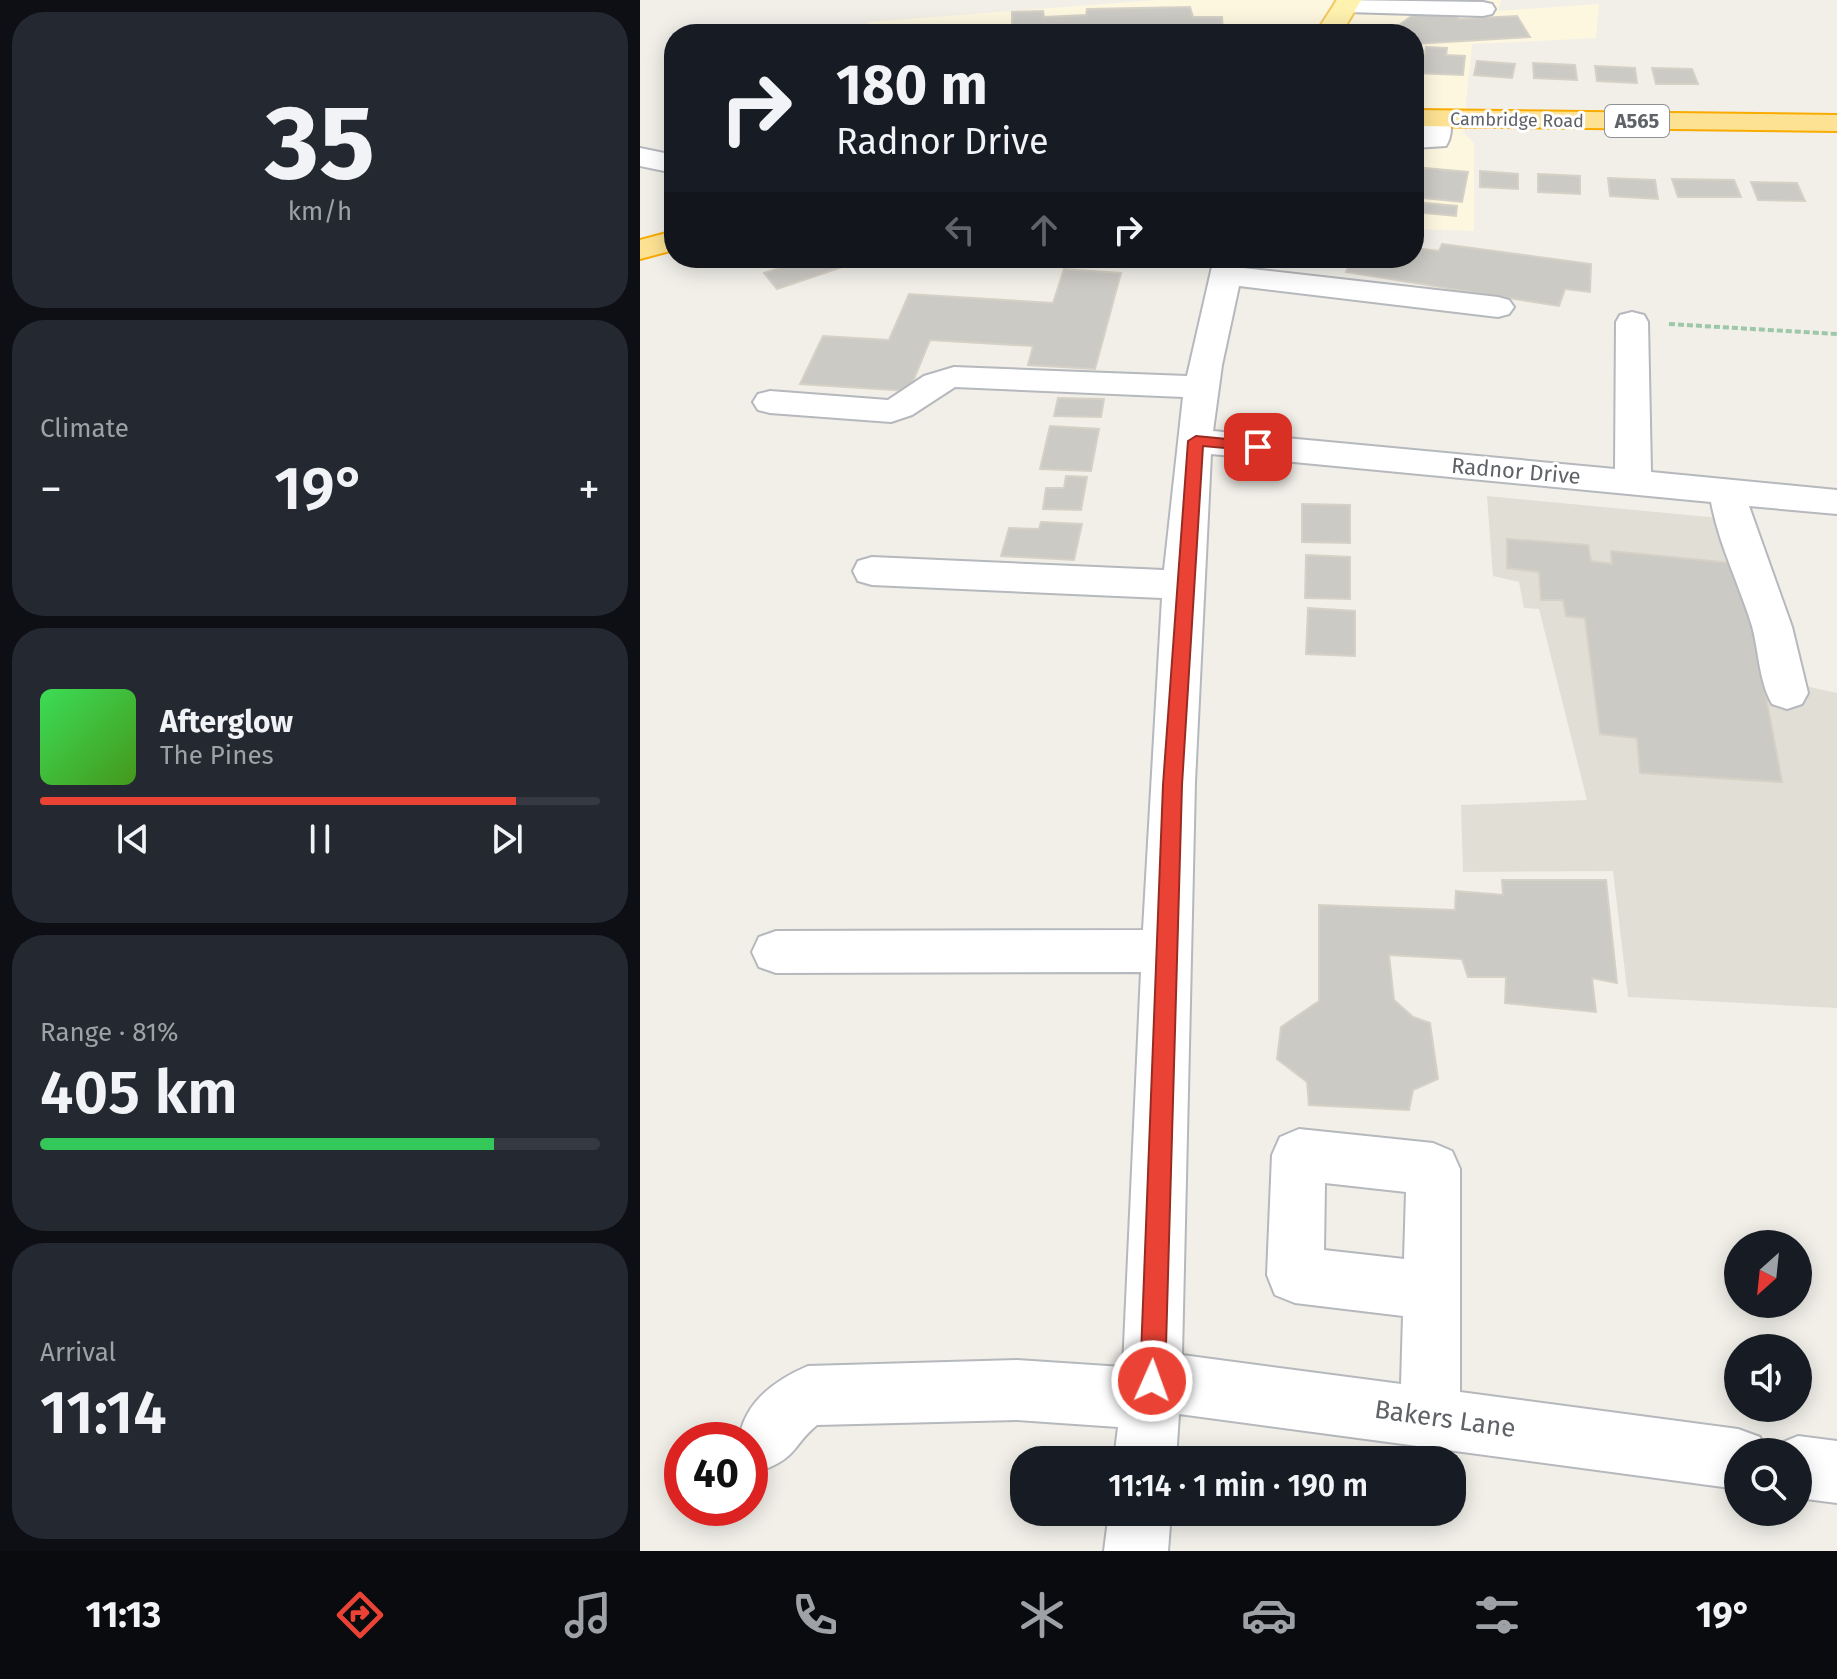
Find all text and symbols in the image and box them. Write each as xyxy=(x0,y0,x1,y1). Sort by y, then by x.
text: 180 m xyxy=(836,52,988,119)
icon: right xyxy=(704,56,808,160)
text: 35 xyxy=(265,81,375,206)
road number: A565 xyxy=(1605,105,1669,137)
street label: Cambridge Road xyxy=(1450,108,1584,132)
text: Radnor Drive xyxy=(836,120,1049,164)
text: km/h xyxy=(288,196,352,227)
icon: left xyxy=(938,208,982,252)
icon: ahead xyxy=(1022,208,1066,252)
icon: right xyxy=(1106,208,1150,252)
text: Climate xyxy=(40,413,129,444)
pin xyxy=(1224,413,1292,481)
icon: arrive xyxy=(1236,425,1280,469)
street label: Radnor Drive xyxy=(1450,452,1582,490)
text: 19° xyxy=(274,453,366,525)
text: − xyxy=(40,463,62,516)
text: + xyxy=(578,463,600,516)
text: Afterglow xyxy=(160,704,293,740)
text: The Pines xyxy=(160,740,274,771)
icon: previous xyxy=(111,817,155,861)
icon: pause xyxy=(298,817,342,861)
icon: next xyxy=(485,817,529,861)
text: Range · 81% xyxy=(40,1017,178,1048)
text: 405 km xyxy=(40,1057,238,1129)
north arrow xyxy=(1724,1230,1812,1318)
map controls xyxy=(1724,1230,1812,1526)
button: sound xyxy=(1724,1334,1812,1422)
text: Arrival xyxy=(40,1337,116,1368)
position arrow xyxy=(1110,1339,1194,1423)
text: 11:14 xyxy=(40,1377,167,1449)
street label: Bakers Lane xyxy=(1372,1394,1518,1444)
speed limit sign: 40 xyxy=(664,1422,768,1526)
button: search xyxy=(1724,1438,1812,1526)
text: 11:14 · 1 min · 190 m xyxy=(1108,1468,1368,1504)
icon: directions xyxy=(332,1587,388,1643)
icon: music xyxy=(560,1587,616,1643)
icon: phone xyxy=(787,1587,843,1643)
icon: climate xyxy=(1014,1587,1070,1643)
icon: car xyxy=(1241,1587,1297,1643)
icon: filters xyxy=(1469,1587,1525,1643)
text: 11:13 xyxy=(86,1593,161,1637)
text: 19° xyxy=(1696,1593,1751,1637)

